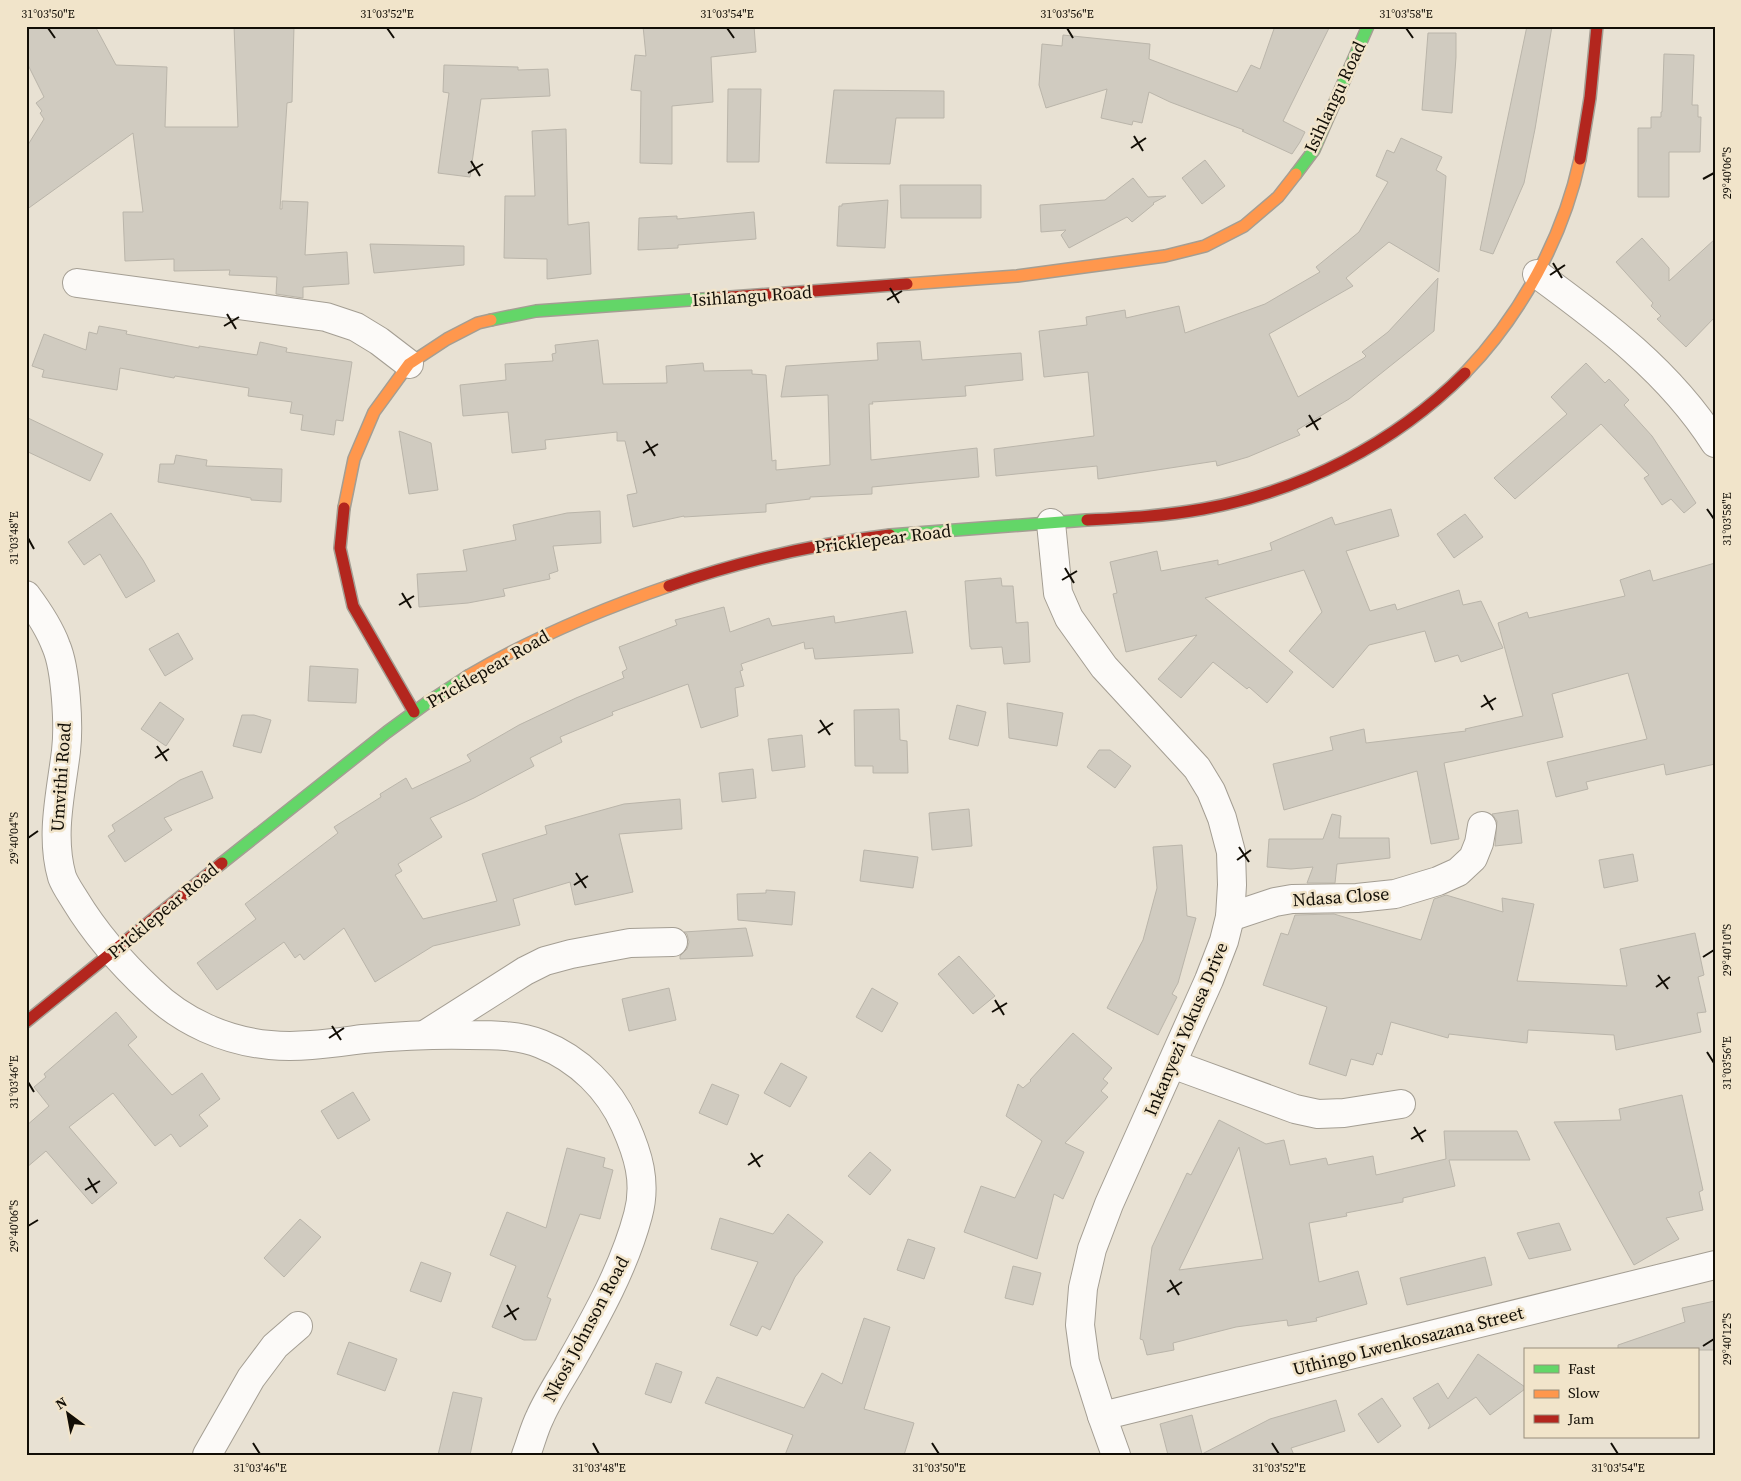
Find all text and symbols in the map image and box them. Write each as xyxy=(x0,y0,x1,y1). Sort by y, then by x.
text: 31°03'50"E xyxy=(21,6,75,22)
text: 31°03'52"E xyxy=(360,6,414,22)
text: 31°03'54"E xyxy=(700,6,754,22)
text: 31°03'56"E xyxy=(1040,6,1094,22)
text: 31°03'58"E xyxy=(1379,6,1433,22)
street label: Isihlangu Road xyxy=(1298,37,1371,157)
text: 29°40'06"S xyxy=(1719,147,1735,199)
street label: Isihlangu Road xyxy=(691,279,813,312)
text: 31°03'58"E xyxy=(1719,492,1735,546)
text: 31°03'48"E xyxy=(6,511,22,565)
street label: Pricklepear Road xyxy=(813,518,953,559)
street label: Pricklepear Road xyxy=(422,623,553,714)
street label: Umvithi Road xyxy=(44,721,77,833)
text: 29°40'04"S xyxy=(6,812,22,864)
street label: Pricklepear Road xyxy=(102,857,223,964)
street label: Ndasa Close xyxy=(1292,881,1390,912)
text: 29°40'10"S xyxy=(1719,924,1735,976)
street label: Inkanyezi Yokusa Drive xyxy=(1138,938,1233,1120)
text: 31°03'56"E xyxy=(1719,1036,1735,1090)
text: 31°03'46"E xyxy=(6,1055,22,1109)
text: 29°40'06"S xyxy=(6,1200,22,1252)
street label: Nkosi Johnson Road xyxy=(537,1252,634,1406)
street label: Uthingo Lwenkosazana Street xyxy=(1290,1300,1526,1381)
text: 29°40'12"S xyxy=(1719,1313,1735,1365)
legend xyxy=(1524,1348,1698,1438)
text: Fast xyxy=(1568,1358,1595,1379)
text: Slow xyxy=(1568,1382,1600,1403)
north arrow xyxy=(42,1388,92,1438)
text: N xyxy=(51,1392,71,1414)
text: Jam xyxy=(1567,1408,1595,1429)
text: 31°03'46"E xyxy=(233,1460,287,1476)
text: 31°03'48"E xyxy=(572,1460,626,1476)
text: 31°03'50"E xyxy=(912,1460,966,1476)
text: 31°03'52"E xyxy=(1252,1460,1306,1476)
text: 31°03'54"E xyxy=(1591,1460,1645,1476)

